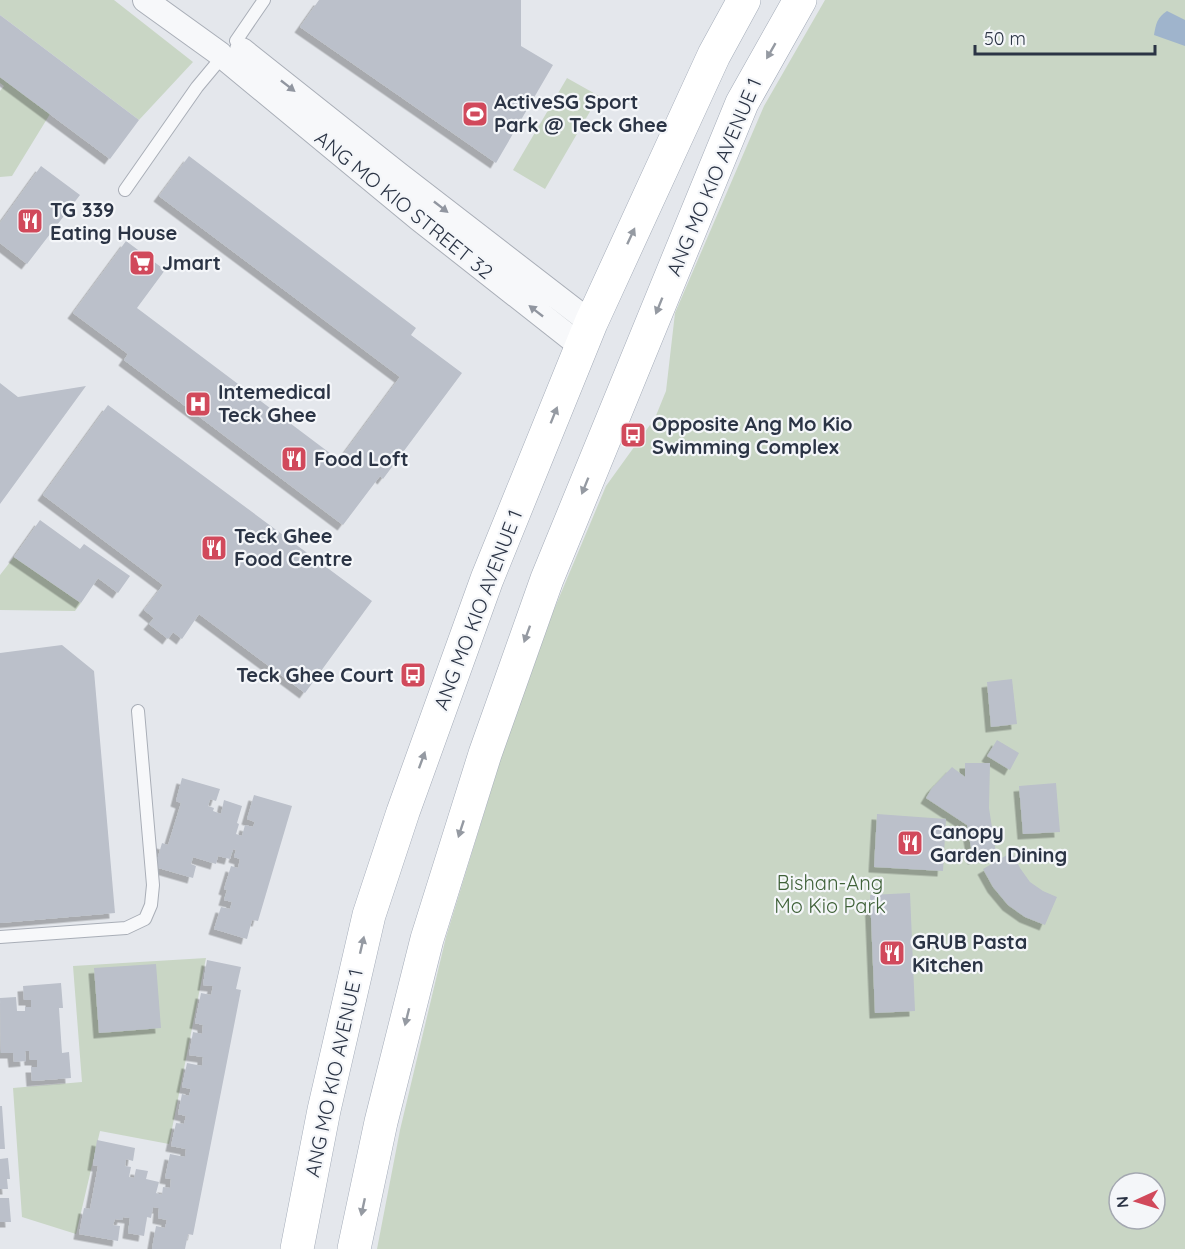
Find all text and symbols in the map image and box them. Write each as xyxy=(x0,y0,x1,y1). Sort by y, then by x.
scale bar xyxy=(975,18,1155,56)
text: 50 m xyxy=(984,27,1026,50)
one-way arrow xyxy=(766,43,777,59)
street label: ANG MO KIO AVENUE 1 xyxy=(661,74,767,279)
one-way arrow xyxy=(280,80,295,92)
place label: ActiveSG Sport Park @ Teck Ghee xyxy=(494,89,668,137)
sports icon: ActiveSG Sport Park @ Teck Ghee xyxy=(460,99,490,129)
street label: ANG MO KIO STREET 32 xyxy=(310,125,498,284)
place label: TG 339 Eating House xyxy=(50,197,177,245)
one-way arrow xyxy=(433,200,449,213)
restaurant icon: TG 339 Eating House xyxy=(15,206,45,236)
one-way arrow xyxy=(626,226,636,244)
supermarket icon: Jmart xyxy=(127,248,157,278)
place label: Jmart xyxy=(162,250,221,275)
one-way arrow xyxy=(654,297,664,315)
one-way arrow xyxy=(528,305,543,317)
place label: Intemedical Teck Ghee xyxy=(218,379,331,427)
hospital icon: Intemedical Teck Ghee xyxy=(183,389,213,419)
one-way arrow xyxy=(550,406,559,424)
place label: Opposite Ang Mo Kio Swimming Complex xyxy=(652,411,852,459)
bus stop icon: Opposite Ang Mo Kio Swimming Complex xyxy=(618,420,648,450)
restaurant icon: Food Loft xyxy=(279,444,309,474)
place label: Food Loft xyxy=(314,446,409,471)
one-way arrow xyxy=(580,477,589,495)
street label: ANG MO KIO AVENUE 1 xyxy=(428,506,527,713)
place label: Teck Ghee Food Centre xyxy=(234,523,353,571)
restaurant icon: Teck Ghee Food Centre xyxy=(199,533,229,563)
one-way arrow xyxy=(521,625,531,643)
bus stop icon: Teck Ghee Court xyxy=(398,660,428,690)
place label: Teck Ghee Court xyxy=(236,662,394,687)
one-way arrow xyxy=(417,751,427,769)
place label: Canopy Garden Dining xyxy=(930,819,1067,867)
one-way arrow xyxy=(456,820,465,838)
restaurant icon: Canopy Garden Dining xyxy=(895,828,925,858)
park label: Bishan-Ang Mo Kio Park xyxy=(774,870,886,918)
place label: GRUB Pasta Kitchen xyxy=(912,929,1027,977)
one-way arrow xyxy=(358,936,367,955)
restaurant icon: GRUB Pasta Kitchen xyxy=(877,938,907,968)
street label: ANG MO KIO AVENUE 1 xyxy=(299,966,368,1179)
one-way arrow xyxy=(402,1008,412,1026)
north arrow xyxy=(1107,1171,1167,1231)
text: N xyxy=(1112,1195,1132,1209)
one-way arrow xyxy=(358,1197,367,1216)

